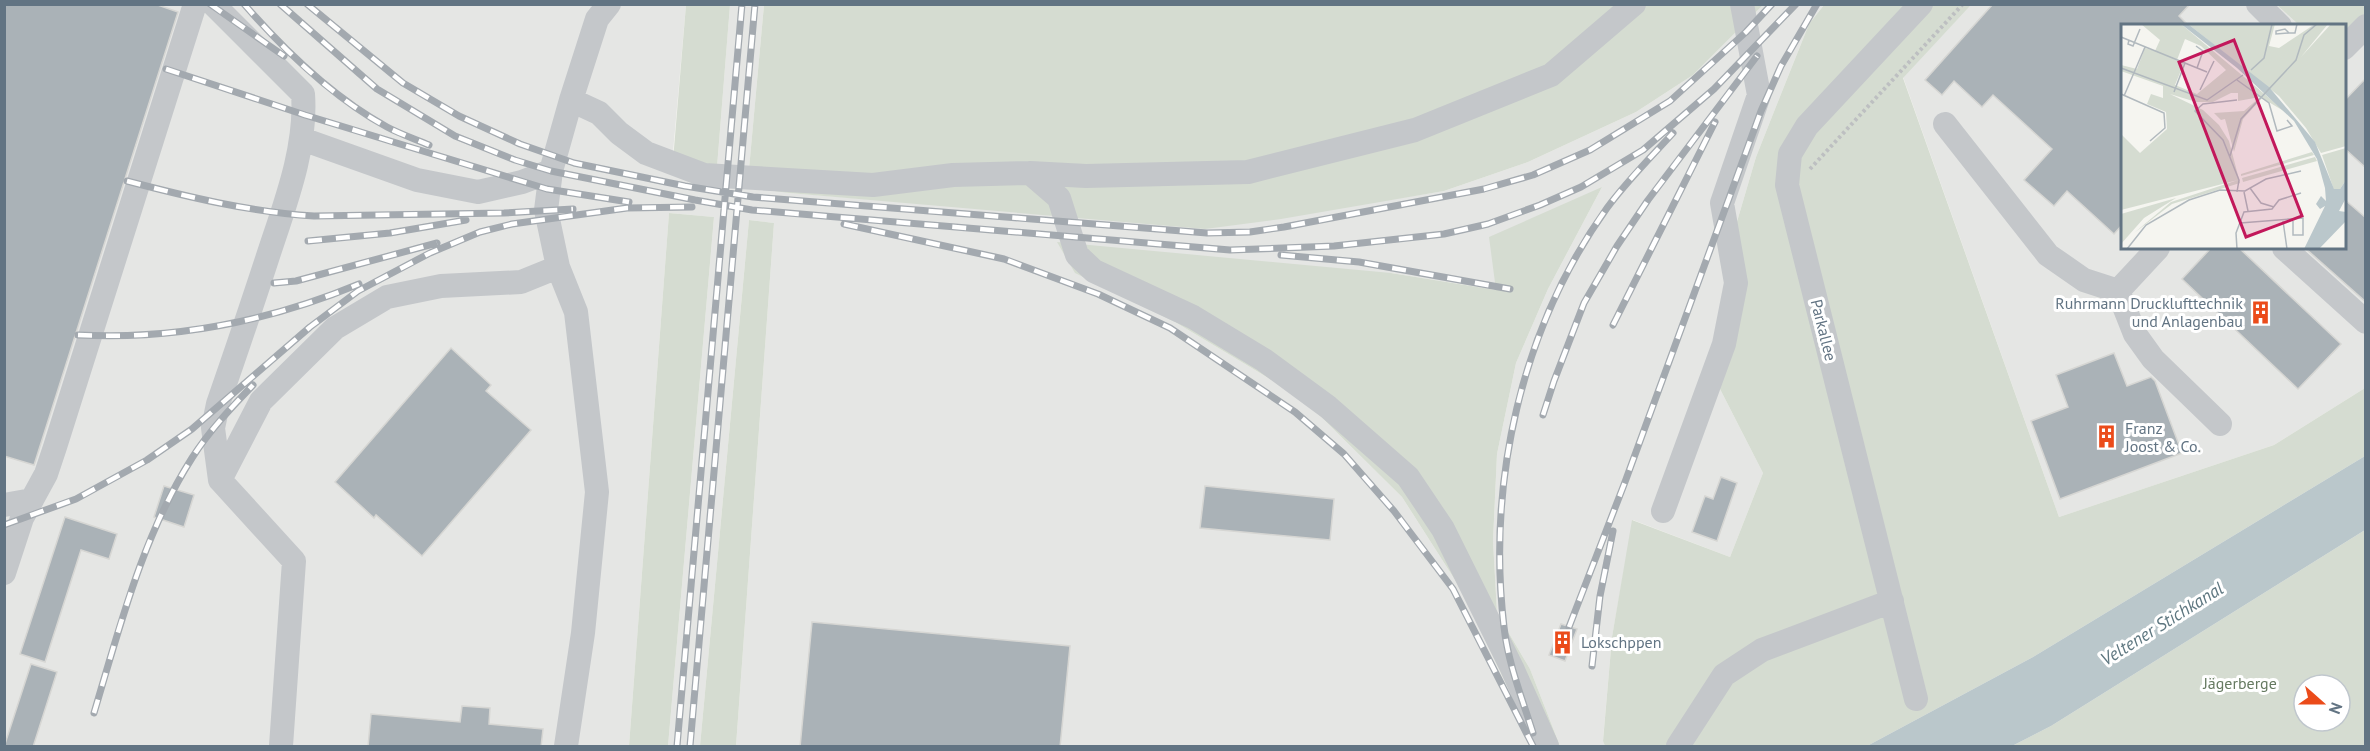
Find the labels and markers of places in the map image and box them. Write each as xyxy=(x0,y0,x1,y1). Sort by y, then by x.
place label: Ruhrmann Drucklufttechnik und Anlagenbau xyxy=(2055,293,2243,331)
building icon: Ruhrmann Drucklufttechnik und Anlagenbau xyxy=(2248,299,2274,325)
place label: Franz Joost & Co. xyxy=(2124,418,2201,456)
building icon: Franz Joost & Co. xyxy=(2094,424,2120,450)
building icon: Lokschppen xyxy=(1550,629,1576,655)
place label: Lokschppen xyxy=(1581,632,1661,652)

